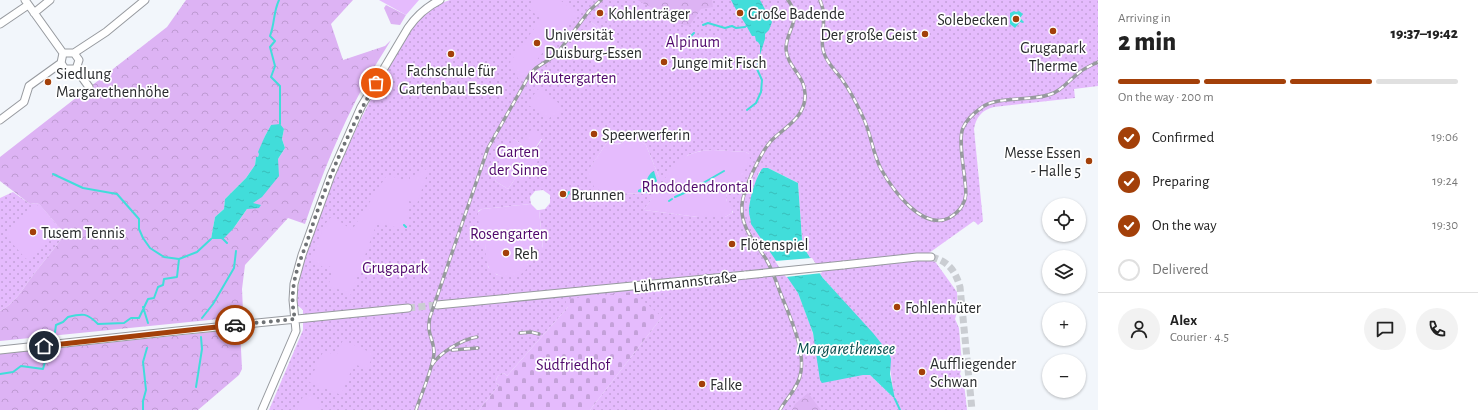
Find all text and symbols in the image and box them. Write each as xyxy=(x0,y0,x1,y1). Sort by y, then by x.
place label: Kohlenträger xyxy=(608,6,691,22)
place label: Große Badende xyxy=(748,6,845,22)
marker: Kohlenträger xyxy=(595,8,605,18)
marker: Große Badende xyxy=(735,8,745,18)
place label: Solebecken xyxy=(937,12,1008,28)
text: Arriving in xyxy=(1118,12,1171,25)
marker: Solebecken xyxy=(1011,14,1021,24)
marker: Grugapark Therme xyxy=(1048,26,1058,36)
text: 19:37–19:42 xyxy=(1391,26,1458,41)
place label: Universität Duisburg-Essen xyxy=(545,27,642,61)
place label: Der große Geist xyxy=(820,27,917,43)
marker: Der große Geist xyxy=(920,29,930,39)
text: 2 min xyxy=(1118,29,1176,55)
park label: Alpinum xyxy=(666,34,720,50)
marker: Universität Duisburg-Essen xyxy=(532,38,542,48)
place label: Grugapark Therme xyxy=(1020,40,1086,74)
marker: Fachschule für Gartenbau Essen xyxy=(446,49,456,59)
place label: Junge mit Fisch xyxy=(672,55,767,71)
marker: Junge mit Fisch xyxy=(659,57,669,67)
place label: Fachschule für Gartenbau Essen xyxy=(399,63,503,97)
place label: Siedlung Margarethenhöhe xyxy=(56,66,169,100)
pin xyxy=(359,66,393,100)
park label: Kräutergarten xyxy=(529,70,617,86)
icon: bag xyxy=(365,72,387,94)
marker: Siedlung Margarethenhöhe xyxy=(43,77,53,87)
text: On the way · 200 m xyxy=(1118,91,1214,104)
place label: Speerwerferin xyxy=(602,127,690,143)
icon: check xyxy=(1118,127,1140,149)
marker: Speerwerferin xyxy=(589,129,599,139)
text: Confirmed xyxy=(1152,130,1214,145)
text: 19:06 xyxy=(1431,131,1458,144)
park label: Garten der Sinne xyxy=(489,144,547,178)
place label: Messe Essen - Halle 5 xyxy=(1004,145,1081,179)
marker: Messe Essen - Halle 5 xyxy=(1084,156,1094,166)
icon: check xyxy=(1118,171,1140,193)
text: Preparing xyxy=(1152,174,1209,189)
text: 19:24 xyxy=(1432,175,1458,188)
park label: Rhododendrontal xyxy=(642,179,752,195)
place label: Brunnen xyxy=(571,187,625,203)
marker: Brunnen xyxy=(558,189,568,199)
map controls xyxy=(1042,198,1086,398)
button: locate xyxy=(1042,198,1086,242)
icon: check xyxy=(1118,215,1140,237)
text: On the way xyxy=(1152,218,1217,233)
text: 19:30 xyxy=(1432,219,1458,232)
place label: Tusem Tennis xyxy=(41,225,125,241)
park label: Rosengarten xyxy=(470,226,548,242)
marker: Tusem Tennis xyxy=(28,227,38,237)
place label: Flötenspiel xyxy=(740,237,809,253)
marker: Flötenspiel xyxy=(727,239,737,249)
place label: Reh xyxy=(514,246,538,262)
marker: Reh xyxy=(501,248,511,258)
button: layers xyxy=(1042,250,1086,294)
park label: Grugapark xyxy=(362,260,428,276)
text: Delivered xyxy=(1152,262,1209,277)
street label: Lührmannstraße xyxy=(632,269,738,295)
place label: Fohlenhüter xyxy=(905,300,982,316)
marker: Fohlenhüter xyxy=(892,302,902,312)
button: + xyxy=(1042,302,1086,346)
courier xyxy=(215,305,255,345)
button: person xyxy=(1118,308,1160,350)
button: chat xyxy=(1364,308,1406,350)
button: phone xyxy=(1416,308,1458,350)
text: Alex xyxy=(1170,313,1197,328)
icon: car xyxy=(224,314,246,336)
pin xyxy=(27,329,61,363)
text: Courier · 4.5 xyxy=(1170,331,1229,344)
icon: home xyxy=(33,335,55,357)
water label: Margarethensee xyxy=(797,340,895,357)
button: − xyxy=(1042,354,1086,398)
place label: Auffliegender Schwan xyxy=(930,356,1017,390)
park label: Südfriedhof xyxy=(536,357,611,373)
marker: Auffliegender Schwan xyxy=(917,367,927,377)
place label: Falke xyxy=(710,377,742,393)
marker: Falke xyxy=(697,379,707,389)

